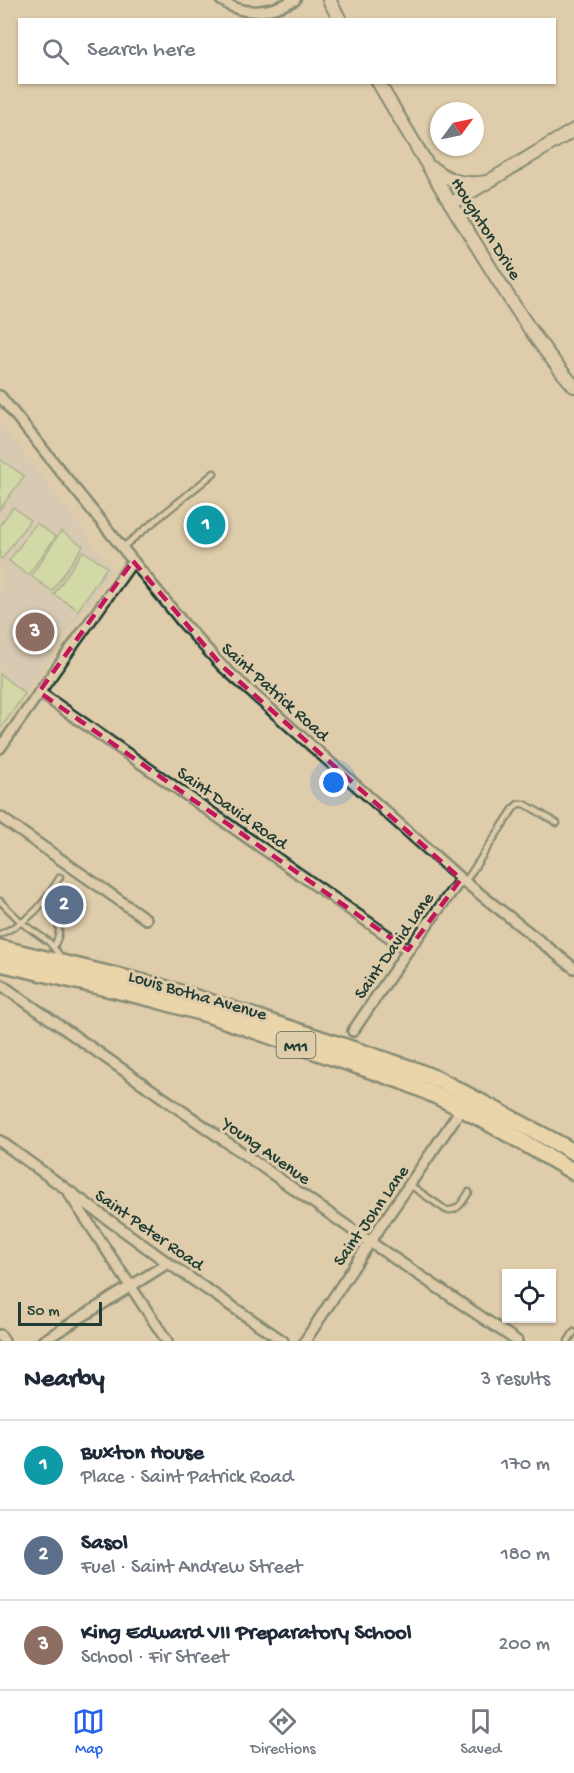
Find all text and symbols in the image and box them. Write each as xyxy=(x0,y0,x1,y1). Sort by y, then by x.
search box xyxy=(18,18,556,84)
icon: search xyxy=(39,35,72,68)
text: Search here xyxy=(87,38,195,64)
north arrow xyxy=(430,102,484,156)
street label: Houghton Drive xyxy=(445,174,525,285)
pin: 1 xyxy=(186,502,226,548)
pin: 3 xyxy=(15,610,54,654)
street label: Saint Patrick Road xyxy=(216,639,334,748)
street label: Saint David Road xyxy=(172,763,292,856)
your location xyxy=(319,768,348,797)
pin: 2 xyxy=(44,882,84,928)
street label: Saint David Lane xyxy=(351,889,440,1004)
street label: Louis Botha Avenue xyxy=(126,967,270,1026)
road number: M11 xyxy=(276,1032,316,1058)
street label: Young Avenue xyxy=(216,1113,314,1191)
street label: Saint John Lane xyxy=(330,1161,415,1271)
street label: Saint Peter Road xyxy=(90,1186,208,1277)
map controls xyxy=(502,1269,556,1323)
button: locate xyxy=(502,1269,556,1323)
scale bar xyxy=(18,1299,102,1326)
text: 50 m xyxy=(27,1303,60,1322)
text: Nearby xyxy=(24,1365,105,1396)
text: 3 results xyxy=(481,1369,550,1392)
text: Buxton House xyxy=(81,1441,204,1467)
text: 1 xyxy=(39,1454,48,1477)
text: 170 m xyxy=(501,1454,550,1477)
text: Place · Saint Patrick Road xyxy=(81,1467,293,1490)
text: Sasol xyxy=(81,1531,128,1557)
text: 2 xyxy=(39,1544,48,1567)
text: 180 m xyxy=(501,1544,550,1567)
text: Fuel · Saint Andrew Street xyxy=(81,1557,302,1580)
text: King Edward VII Preparatory School xyxy=(81,1621,412,1647)
text: 3 xyxy=(38,1634,49,1657)
text: 200 m xyxy=(499,1634,550,1657)
text: School · Fir Street xyxy=(81,1647,228,1670)
tab: Map xyxy=(72,1705,105,1760)
tab: Directions xyxy=(250,1705,316,1760)
tab: Saved xyxy=(460,1705,501,1760)

